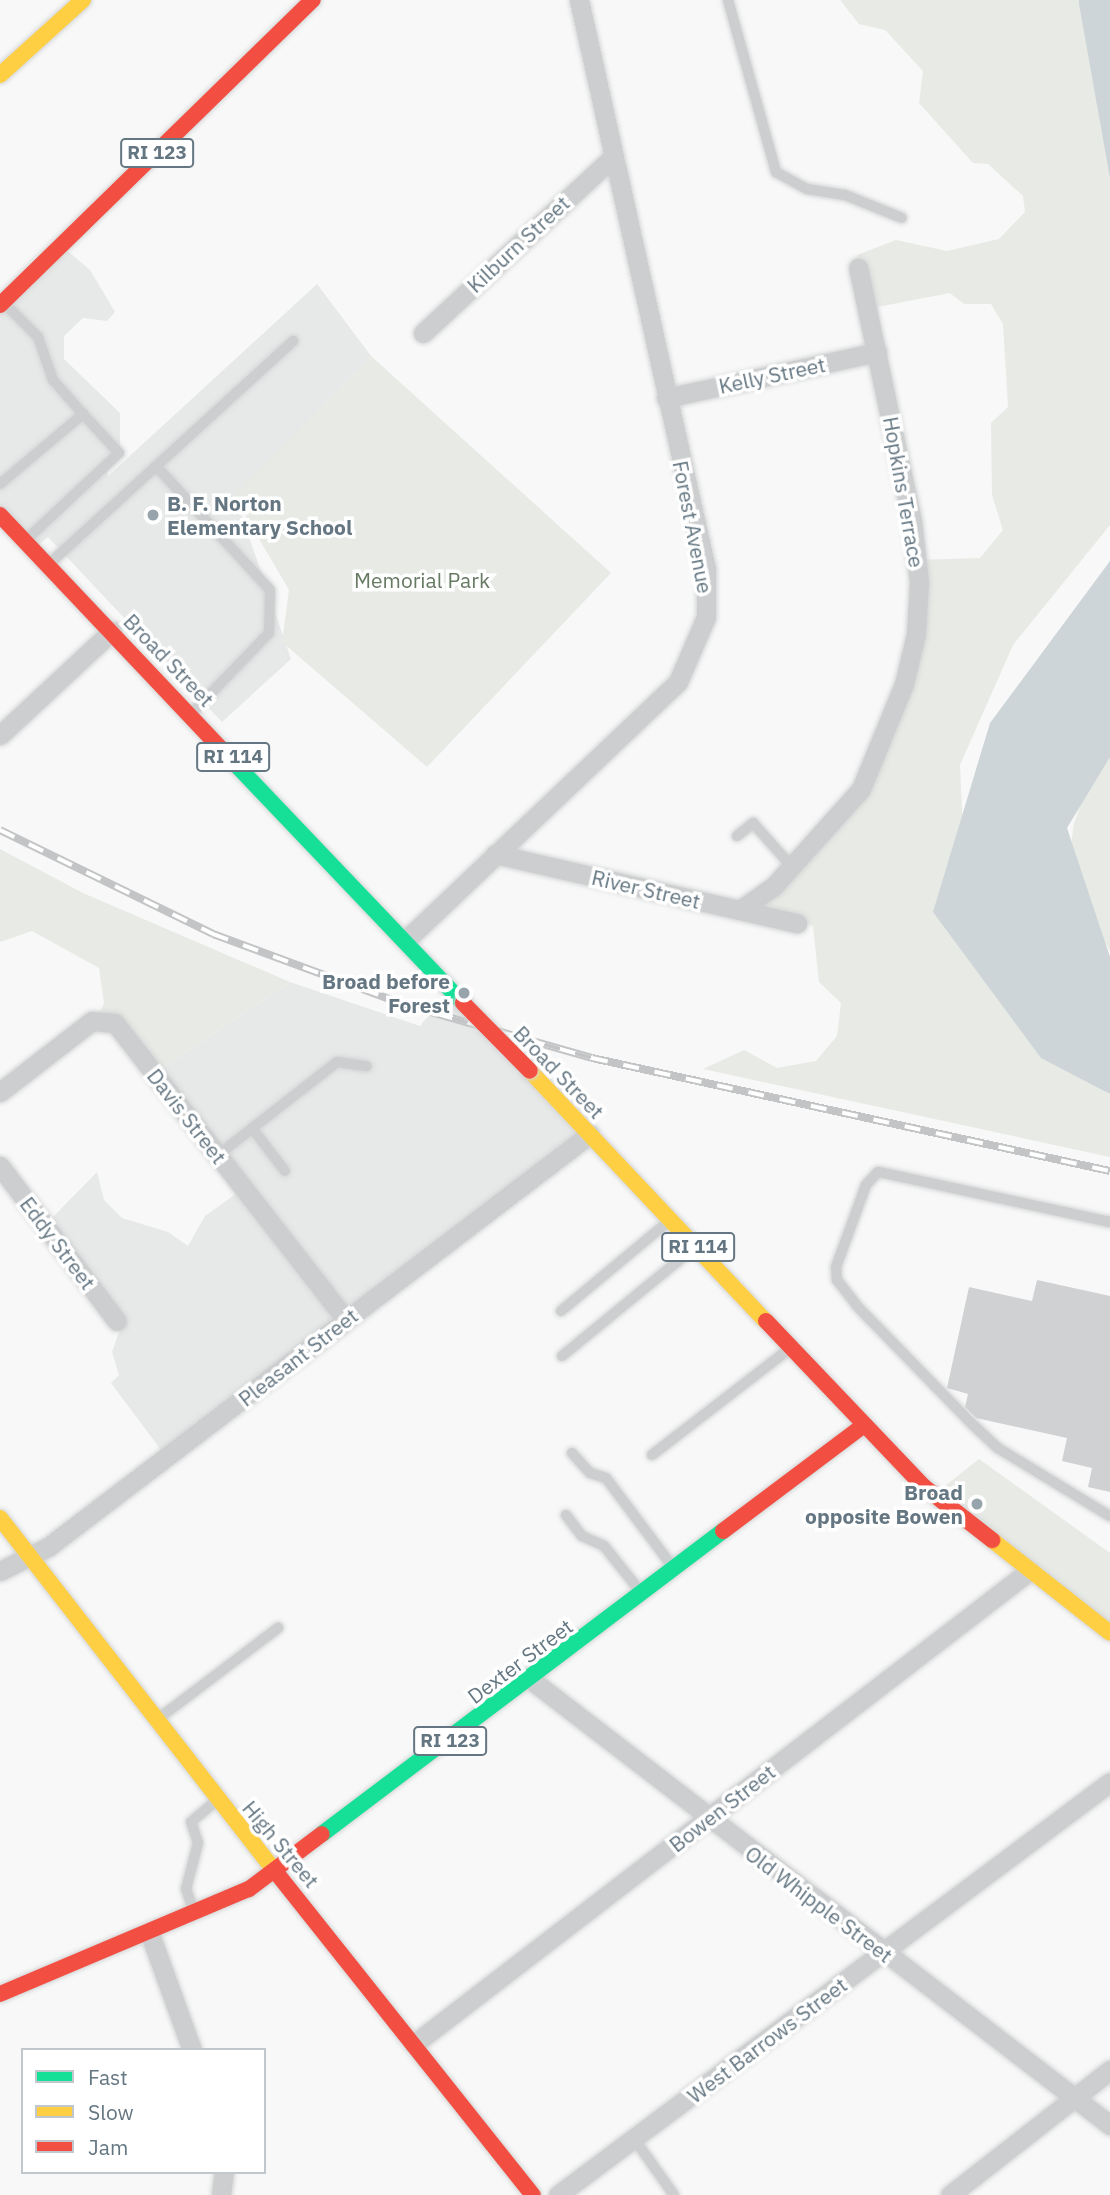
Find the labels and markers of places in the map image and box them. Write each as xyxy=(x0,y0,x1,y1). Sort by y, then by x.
place label: B. F. Norton Elementary School xyxy=(167,490,352,540)
marker: B. F. Norton Elementary School xyxy=(145,507,161,523)
place label: Broad before Forest xyxy=(322,968,450,1018)
marker: Broad before Forest xyxy=(456,985,472,1001)
place label: Broad opposite Bowen xyxy=(805,1479,963,1529)
marker: Broad opposite Bowen xyxy=(969,1496,985,1512)

